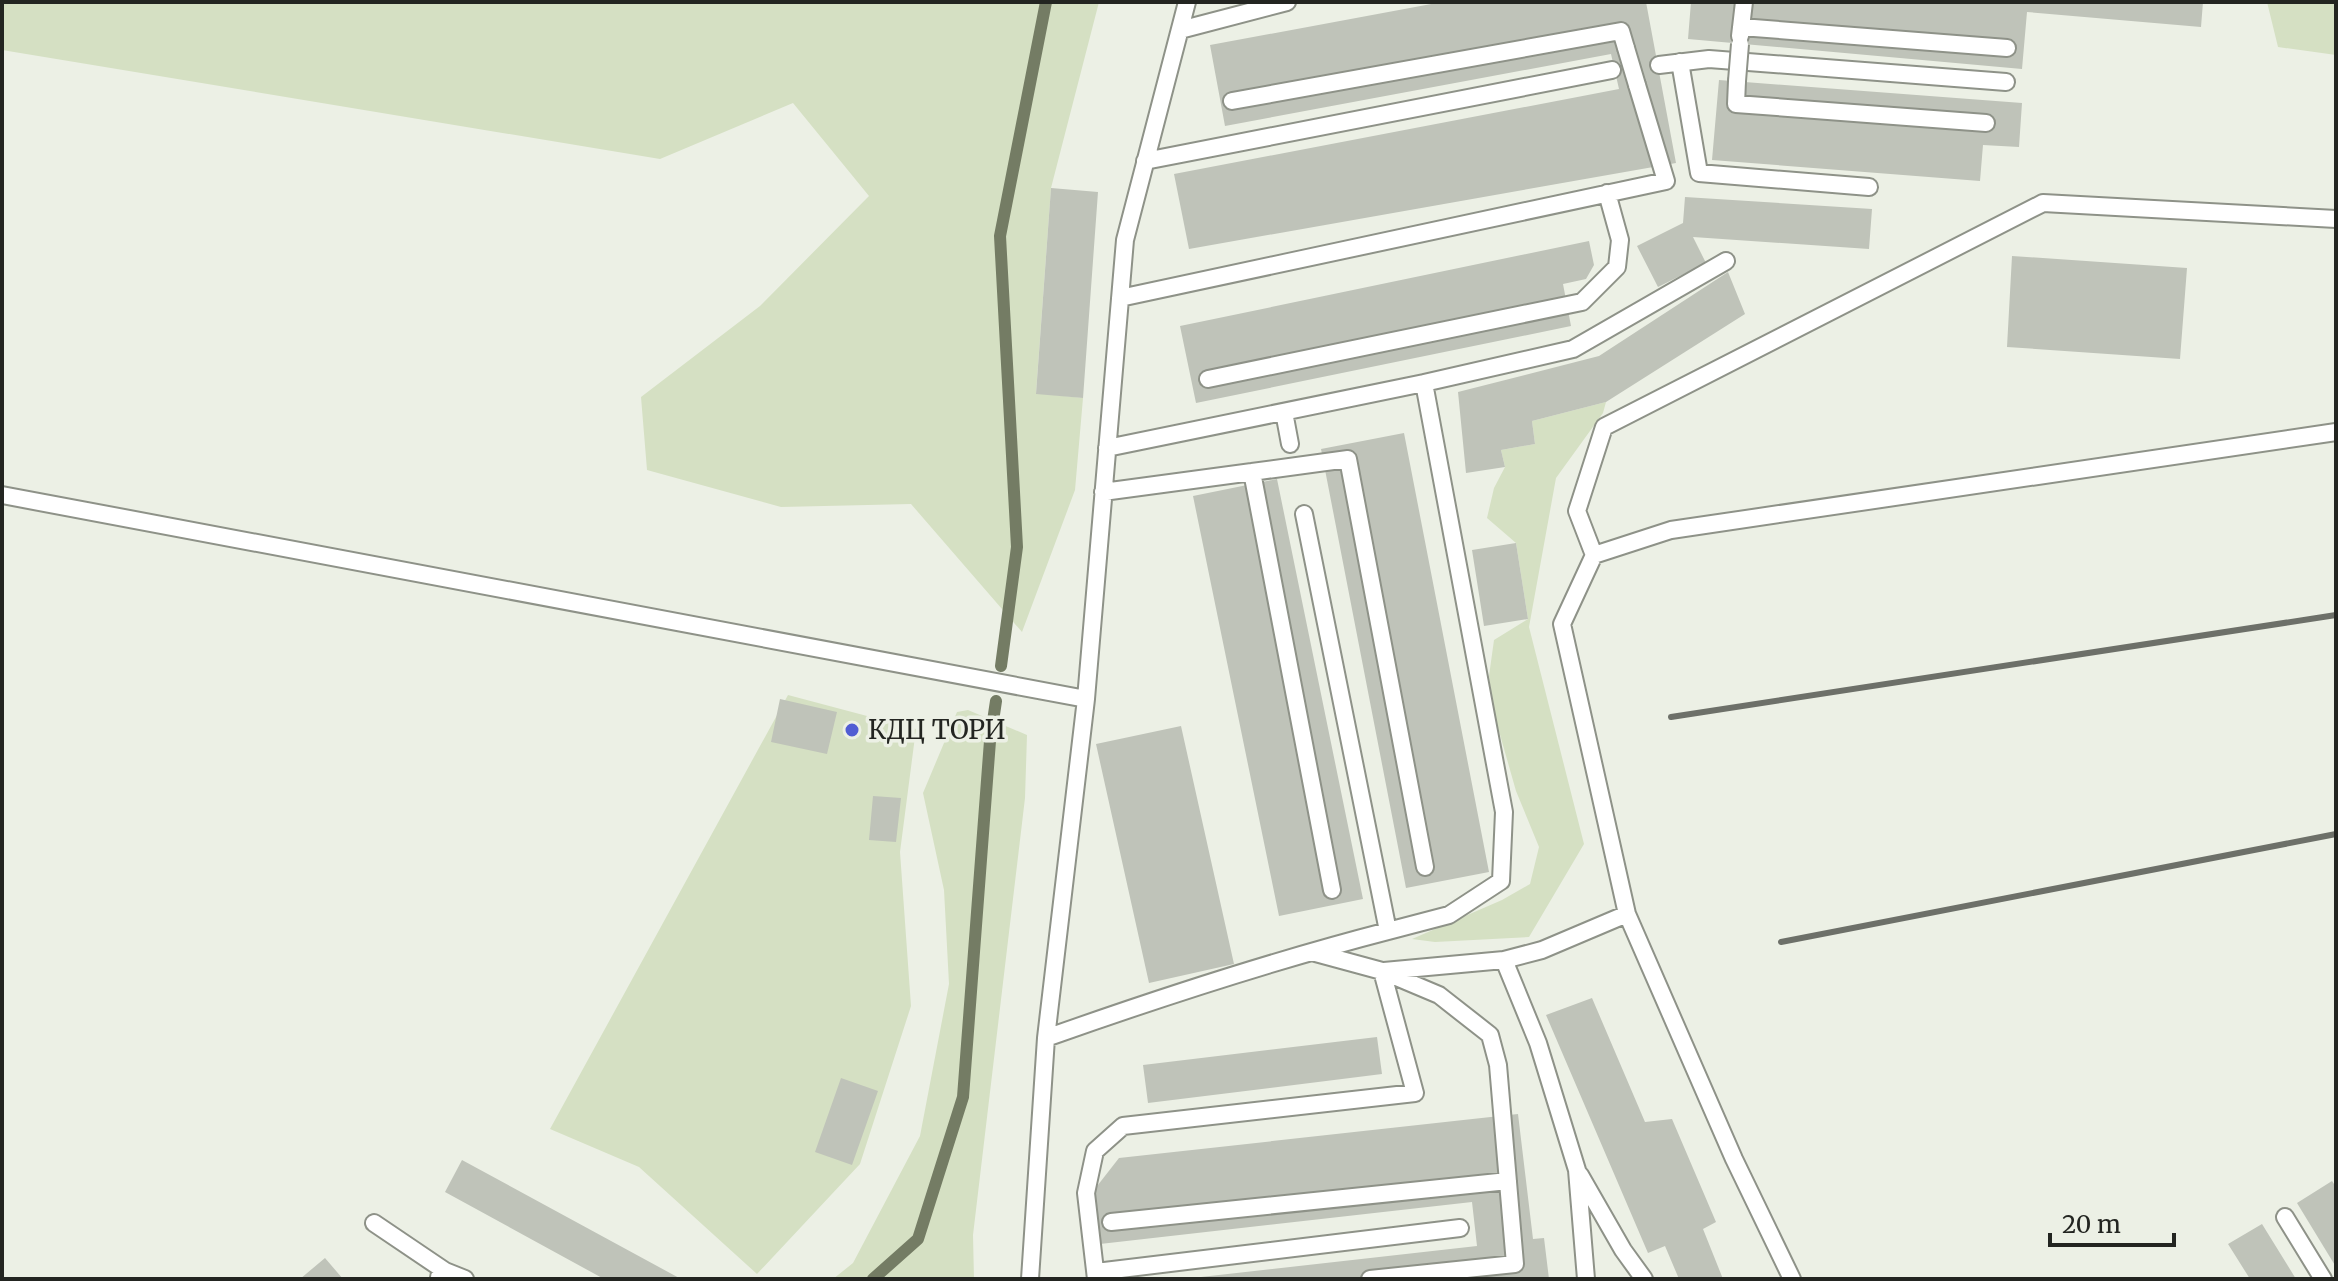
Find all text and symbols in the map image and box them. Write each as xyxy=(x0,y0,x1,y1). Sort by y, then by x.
place label: КДЦ ТОРИ xyxy=(868,713,1006,746)
marker: КДЦ ТОРИ xyxy=(843,721,861,739)
scale bar xyxy=(2050,1197,2174,1247)
text: 20 m xyxy=(2062,1209,2121,1240)

